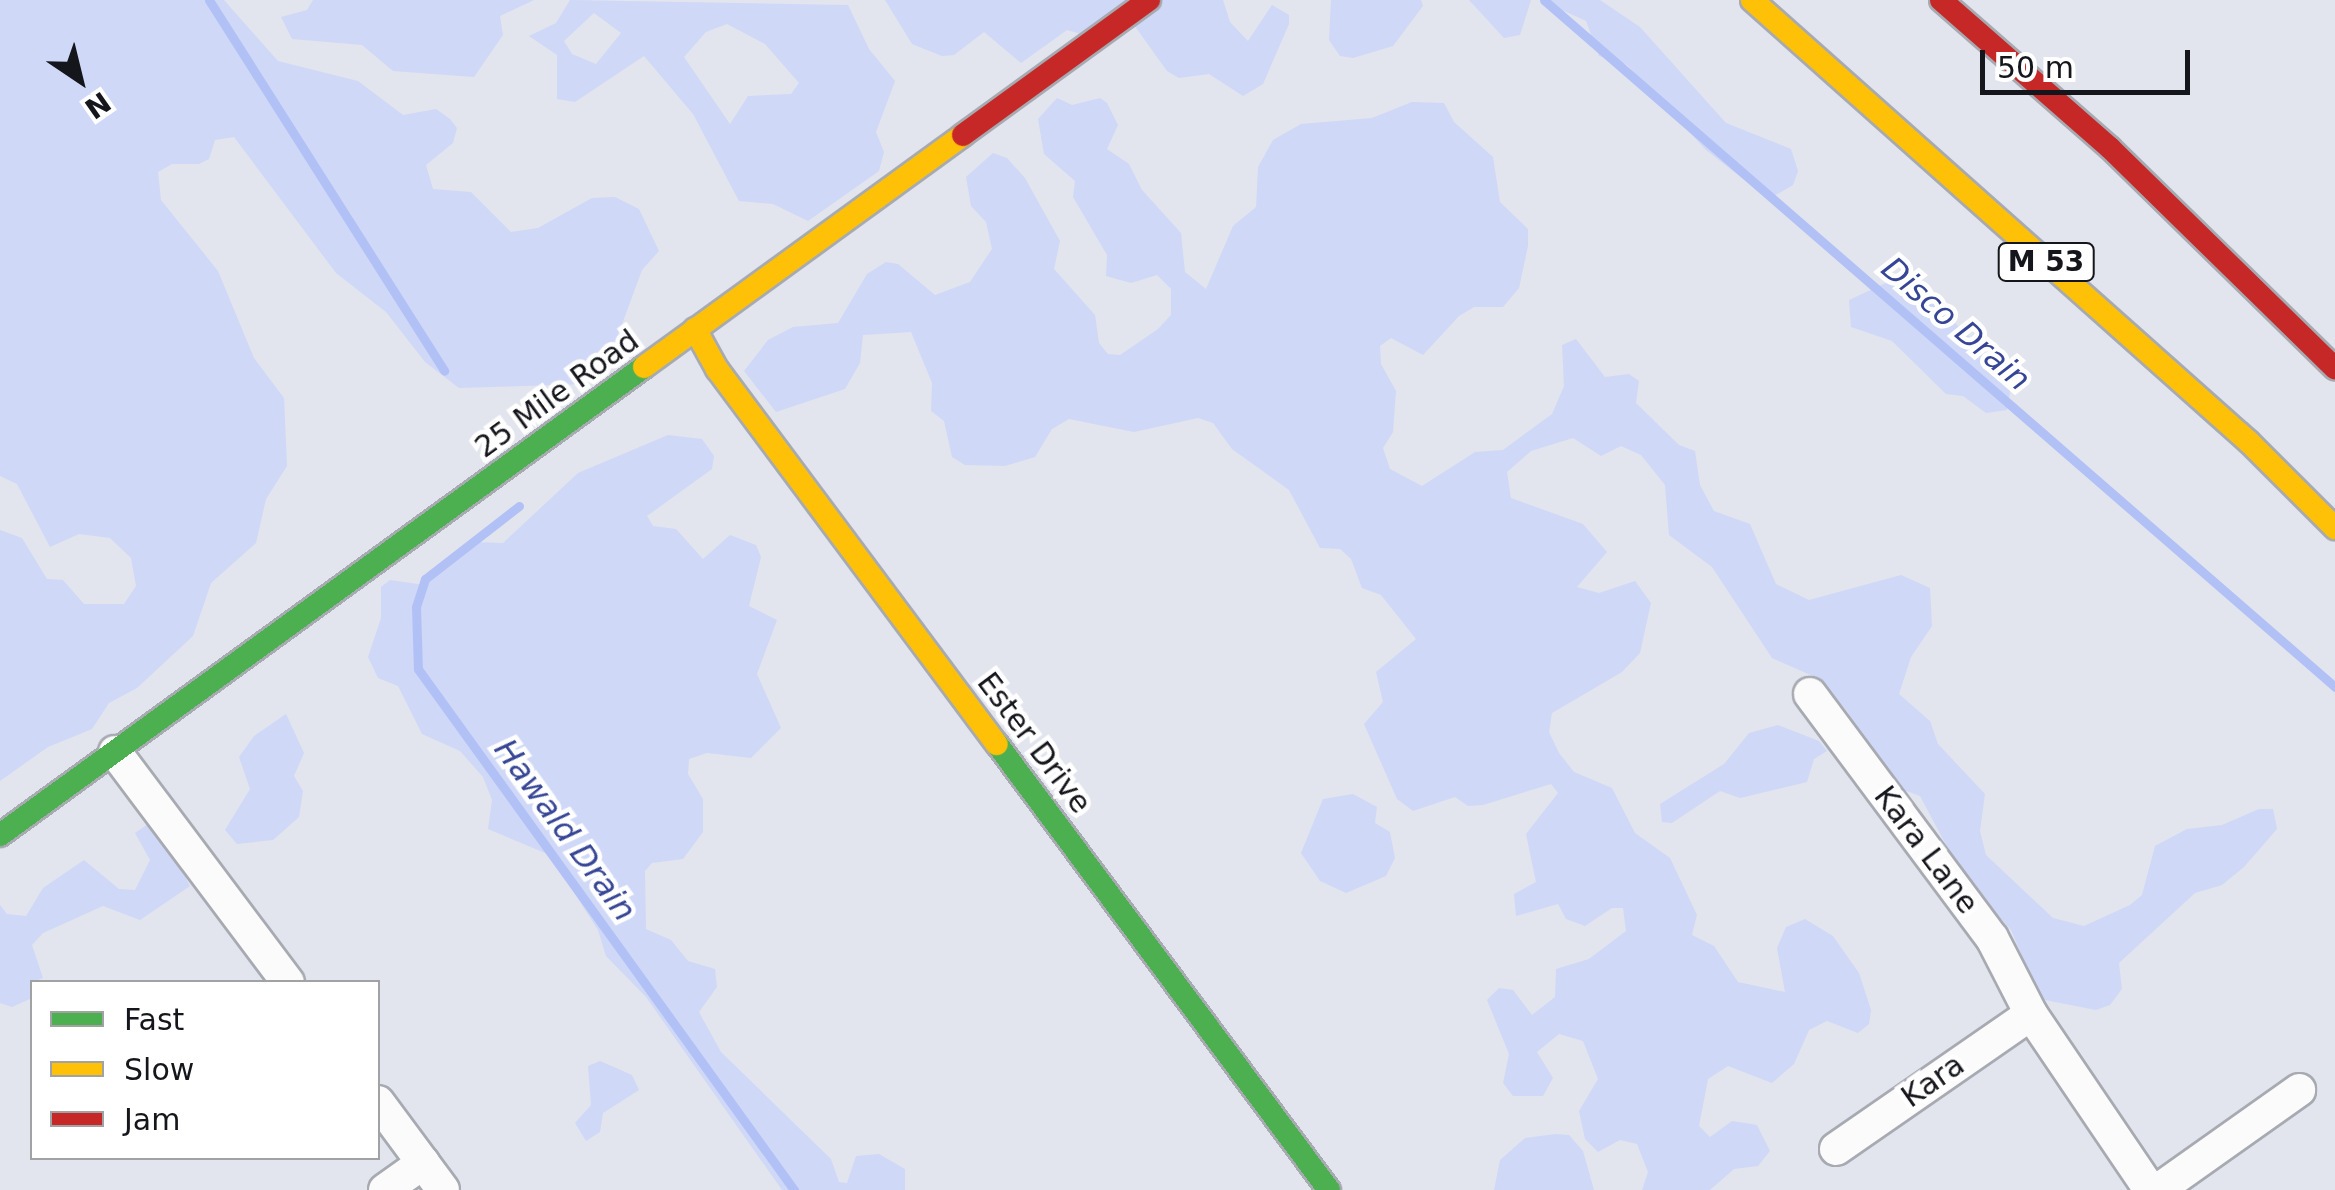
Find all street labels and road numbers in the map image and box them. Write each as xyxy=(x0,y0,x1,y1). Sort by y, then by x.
road number: M 53 xyxy=(1996,239,2096,285)
street label: 25 Mile Road xyxy=(468,323,646,465)
street label: Ester Drive xyxy=(969,666,1099,820)
street label: Kara Lane xyxy=(1866,779,1986,921)
street label: Kara xyxy=(1895,1047,1971,1115)

